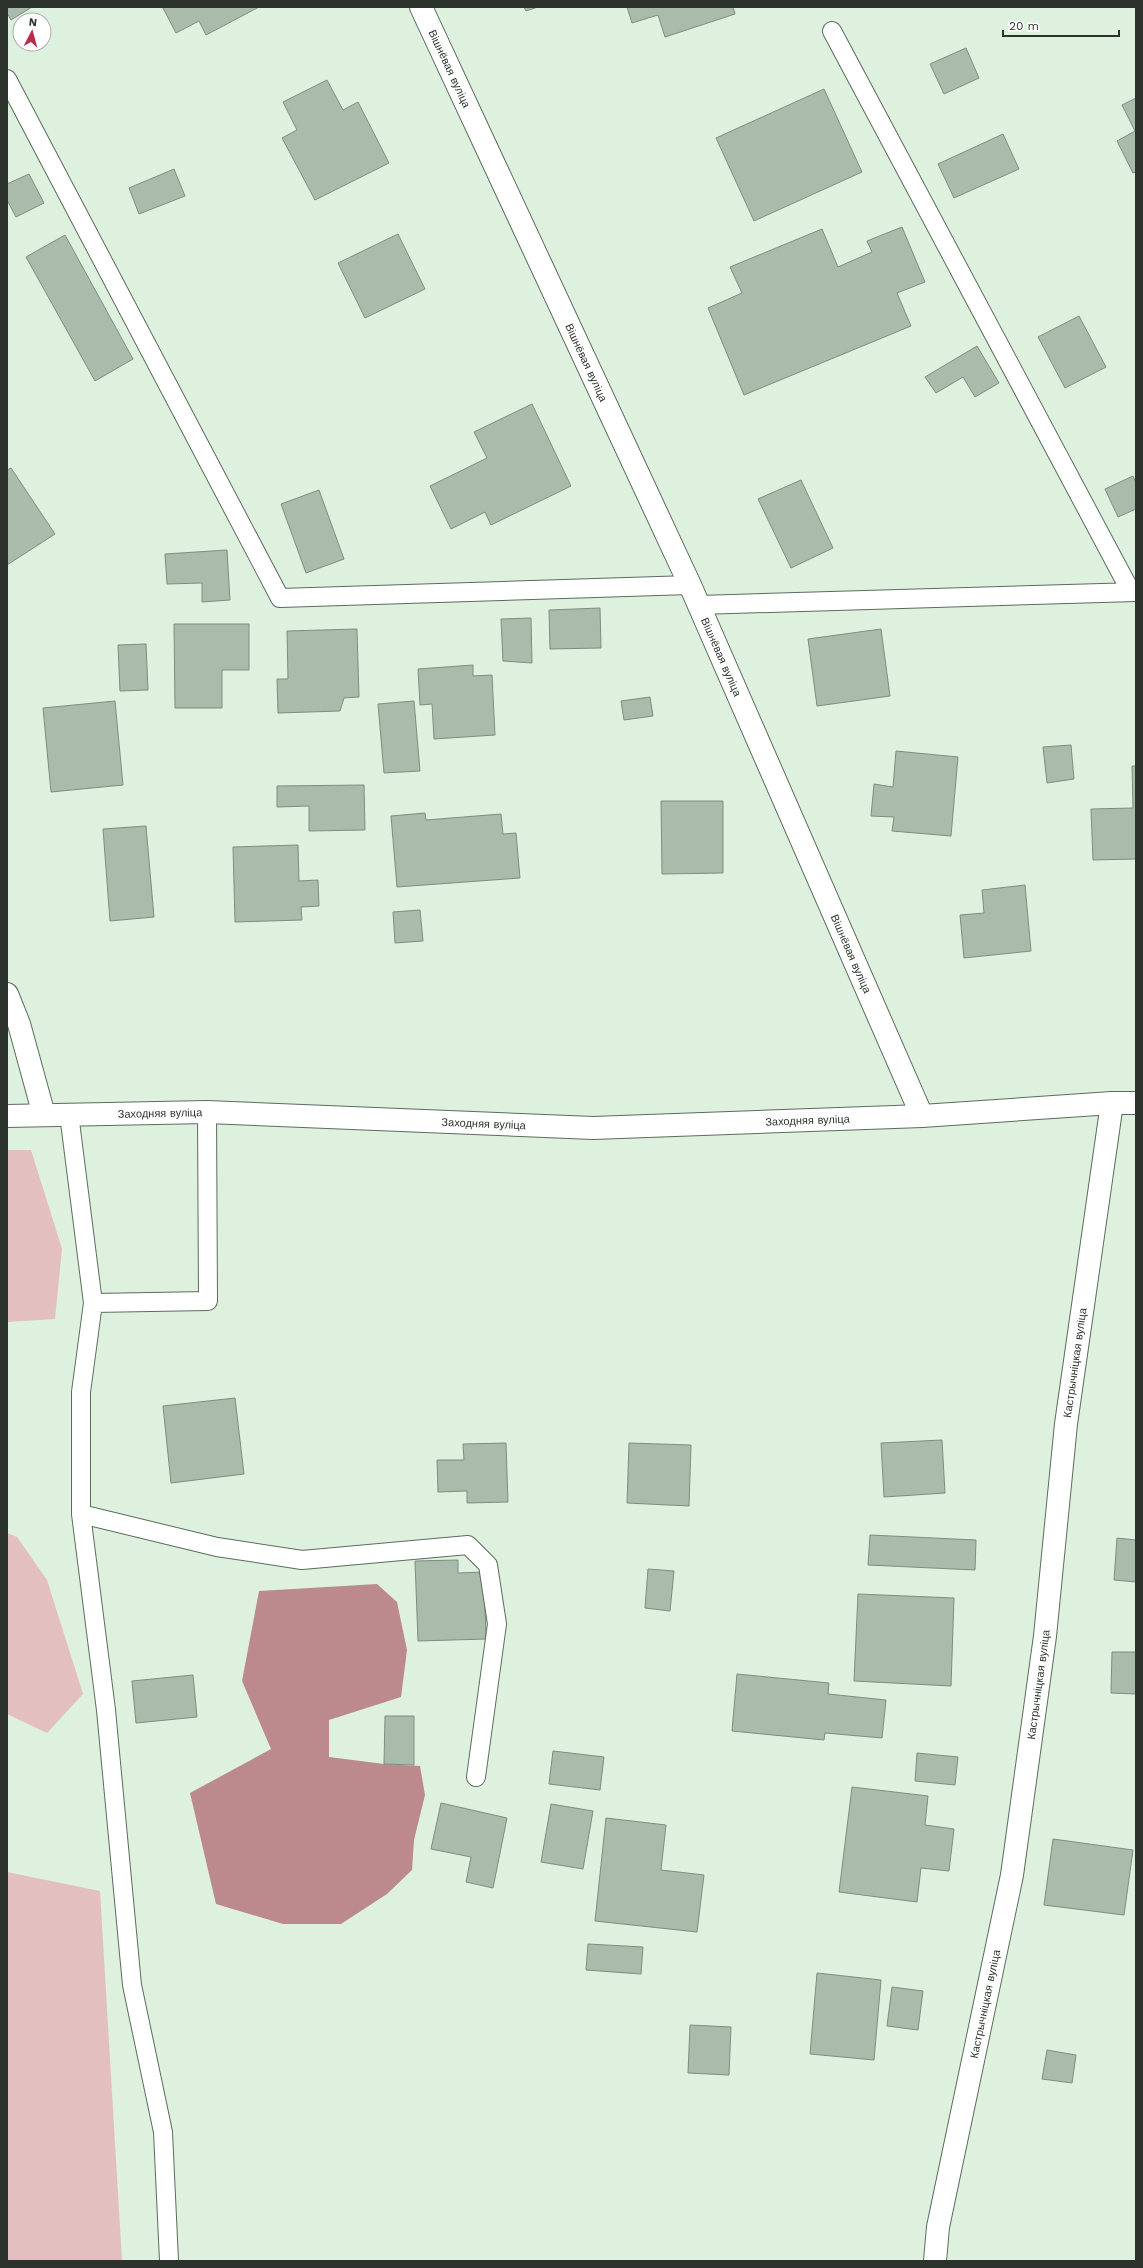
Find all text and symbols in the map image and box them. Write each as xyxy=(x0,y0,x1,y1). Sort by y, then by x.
north arrow xyxy=(12,12,52,52)
scale bar xyxy=(1003,12,1119,38)
text: N xyxy=(28,16,38,29)
text: 20 m xyxy=(1009,19,1039,33)
street label: Вішнёвая вуліца xyxy=(426,28,474,111)
street label: Вішнёвая вуліца xyxy=(563,321,611,404)
street label: Вішнёвая вуліца xyxy=(699,616,745,699)
street label: Вішнёвая вуліца xyxy=(828,912,874,996)
street label: Заходняя вуліца xyxy=(118,1106,203,1120)
street label: Заходняя вуліца xyxy=(765,1112,851,1128)
street label: Заходняя вуліца xyxy=(441,1115,527,1132)
street label: Кастрычніцкая вуліца xyxy=(1060,1306,1089,1419)
street label: Кастрычніцкая вуліца xyxy=(1024,1628,1052,1740)
street label: Кастрычніцкая вуліца xyxy=(967,1948,1003,2060)

